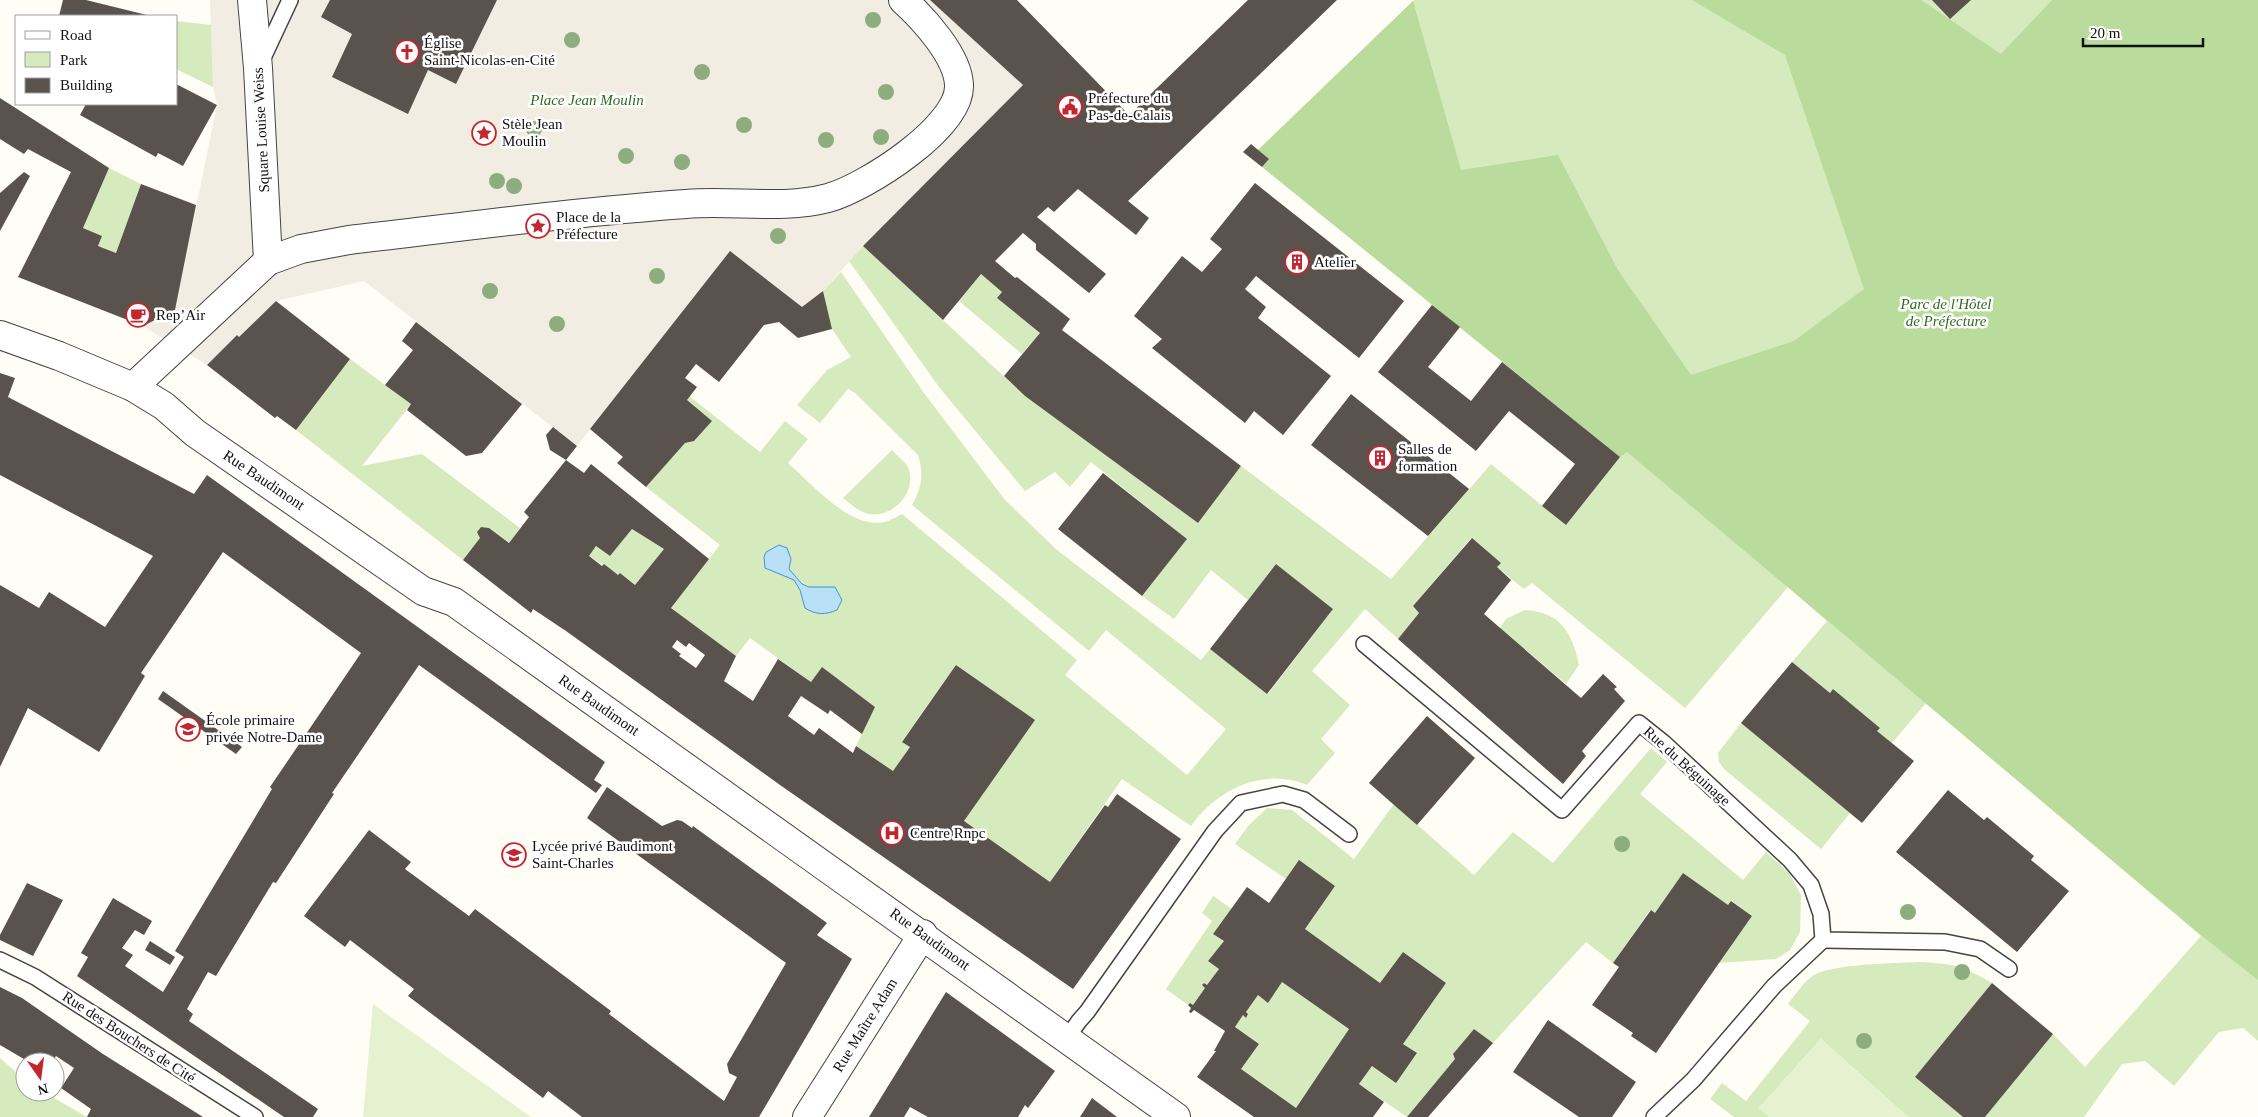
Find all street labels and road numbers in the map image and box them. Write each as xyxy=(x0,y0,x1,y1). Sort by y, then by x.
street label: Square Louise Weiss xyxy=(250,67,272,193)
street label: Rue Baudimont xyxy=(220,447,308,514)
street label: Rue Baudimont xyxy=(556,671,643,739)
street label: Rue du Béguinage xyxy=(1640,723,1734,809)
street label: Rue Baudimont xyxy=(887,905,974,974)
street label: Rue Maître Adam xyxy=(830,975,900,1075)
street label: Rue des Bouchers de Cité xyxy=(60,988,199,1086)

